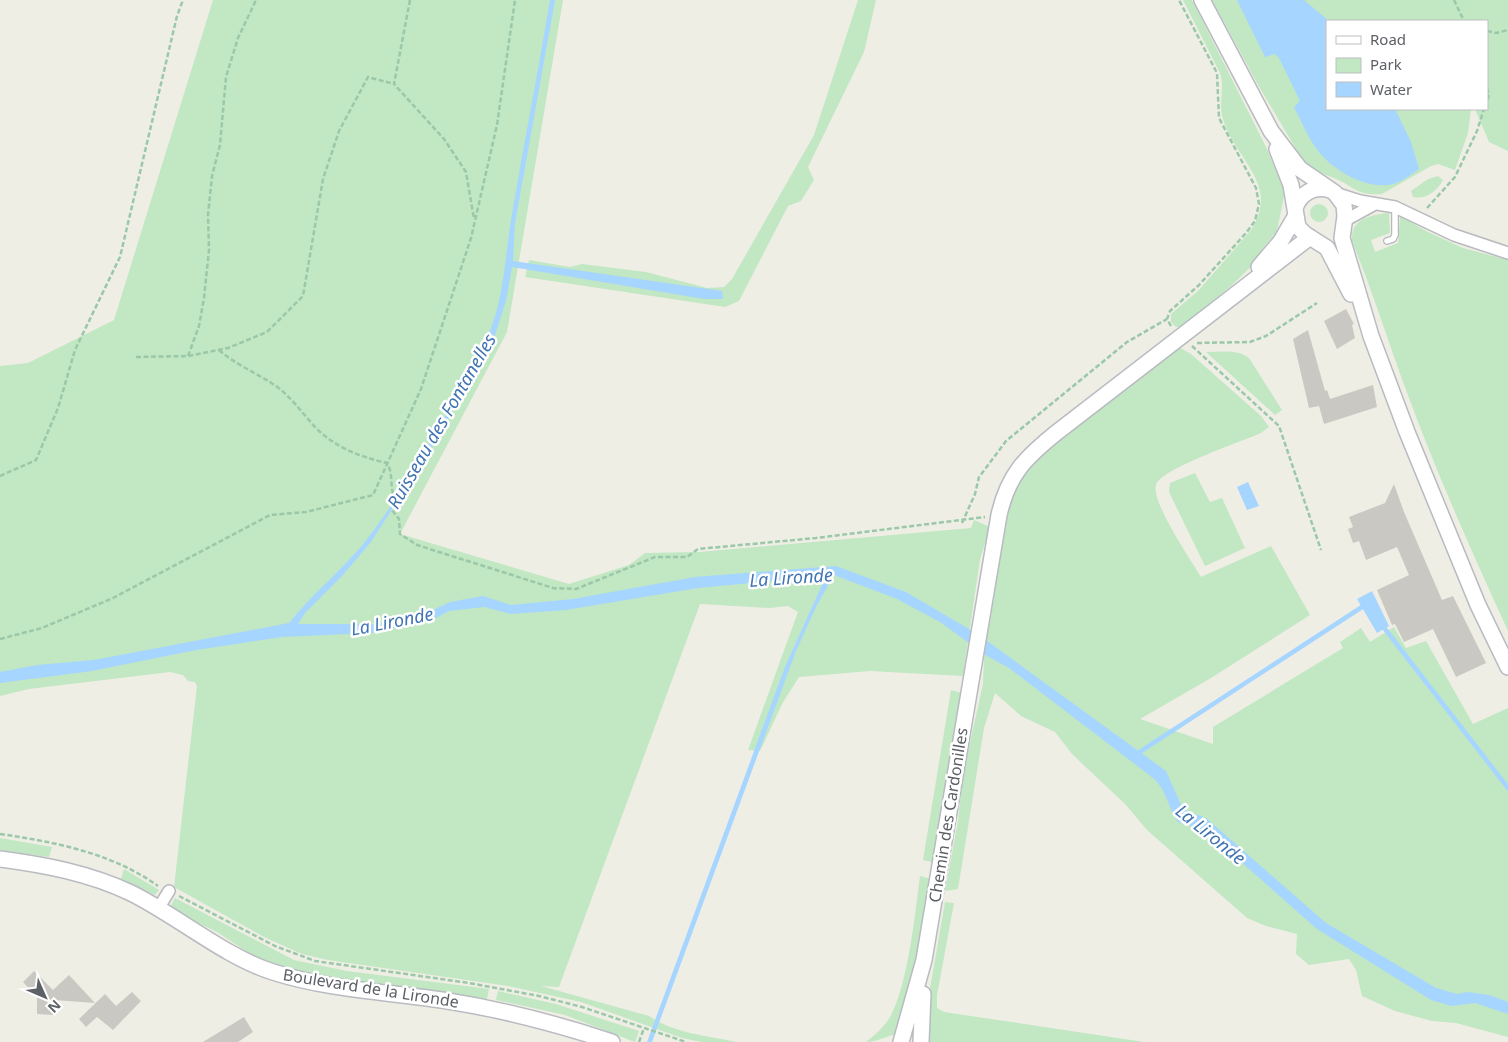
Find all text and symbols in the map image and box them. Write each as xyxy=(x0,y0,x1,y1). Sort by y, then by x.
legend xyxy=(1326,20,1488,110)
text: Road xyxy=(1370,29,1406,49)
text: Park xyxy=(1370,54,1402,74)
text: Water xyxy=(1370,79,1412,99)
water label: Ruisseau des Fontanelles xyxy=(381,329,501,513)
water label: La Lironde xyxy=(748,562,834,592)
water label: La Lironde xyxy=(349,601,435,641)
street label: Chemin des Cardonilles xyxy=(923,726,973,904)
water label: La Lironde xyxy=(1171,798,1251,870)
street label: Boulevard de la Lironde xyxy=(282,963,460,1013)
north arrow xyxy=(20,972,70,1022)
text: N xyxy=(44,996,65,1017)

